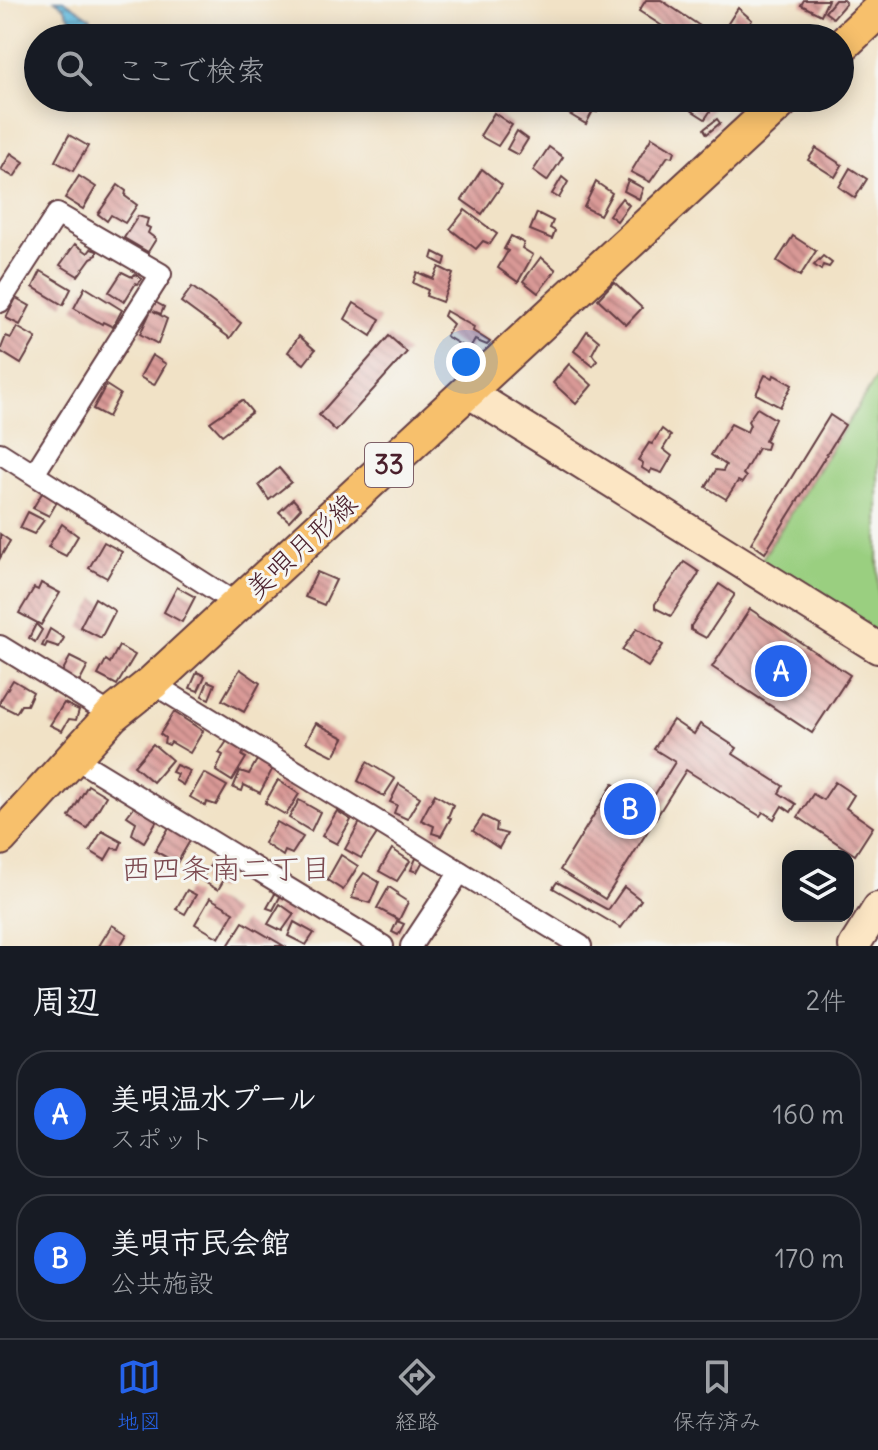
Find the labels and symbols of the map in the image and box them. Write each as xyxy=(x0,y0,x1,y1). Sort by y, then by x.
your location xyxy=(446,342,486,382)
road number: 33 xyxy=(365,443,413,487)
street label: 美唄月形線 xyxy=(238,485,364,607)
pin: A xyxy=(755,641,807,701)
pin: B xyxy=(604,779,656,839)
district label: 西四条南二丁目 xyxy=(121,849,331,887)

